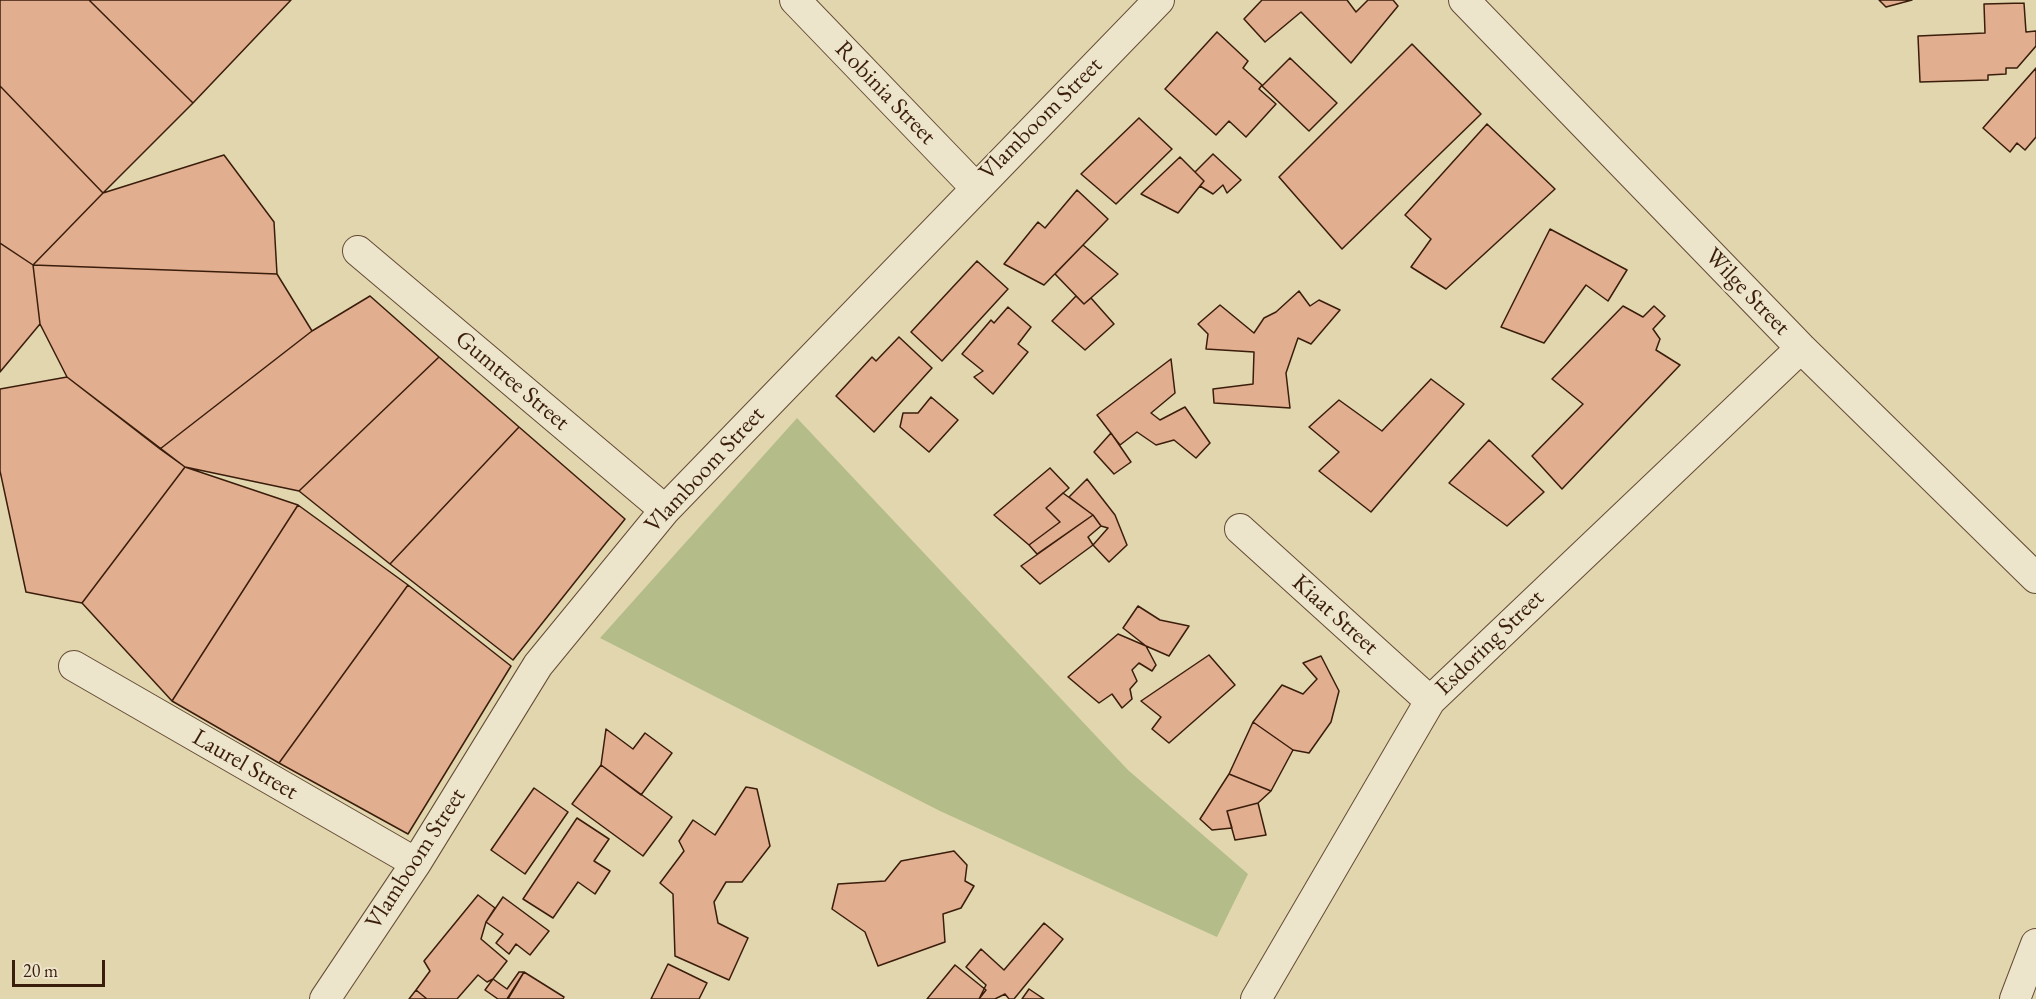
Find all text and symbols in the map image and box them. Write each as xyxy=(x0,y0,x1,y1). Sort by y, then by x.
street label: Robinia Street xyxy=(828,35,942,151)
street label: Vlamboom Street xyxy=(973,51,1109,187)
street label: Wilge Street xyxy=(1698,242,1796,342)
street label: Gumtree Street xyxy=(449,325,575,437)
street label: Vlamboom Street xyxy=(639,401,771,539)
street label: Kiaat Street xyxy=(1286,569,1384,661)
street label: Esdoring Street xyxy=(1430,584,1550,702)
street label: Laurel Street xyxy=(187,723,303,807)
street label: Vlamboom Street xyxy=(360,783,472,935)
scale bar xyxy=(15,948,108,986)
text: 20 m xyxy=(23,959,58,982)

